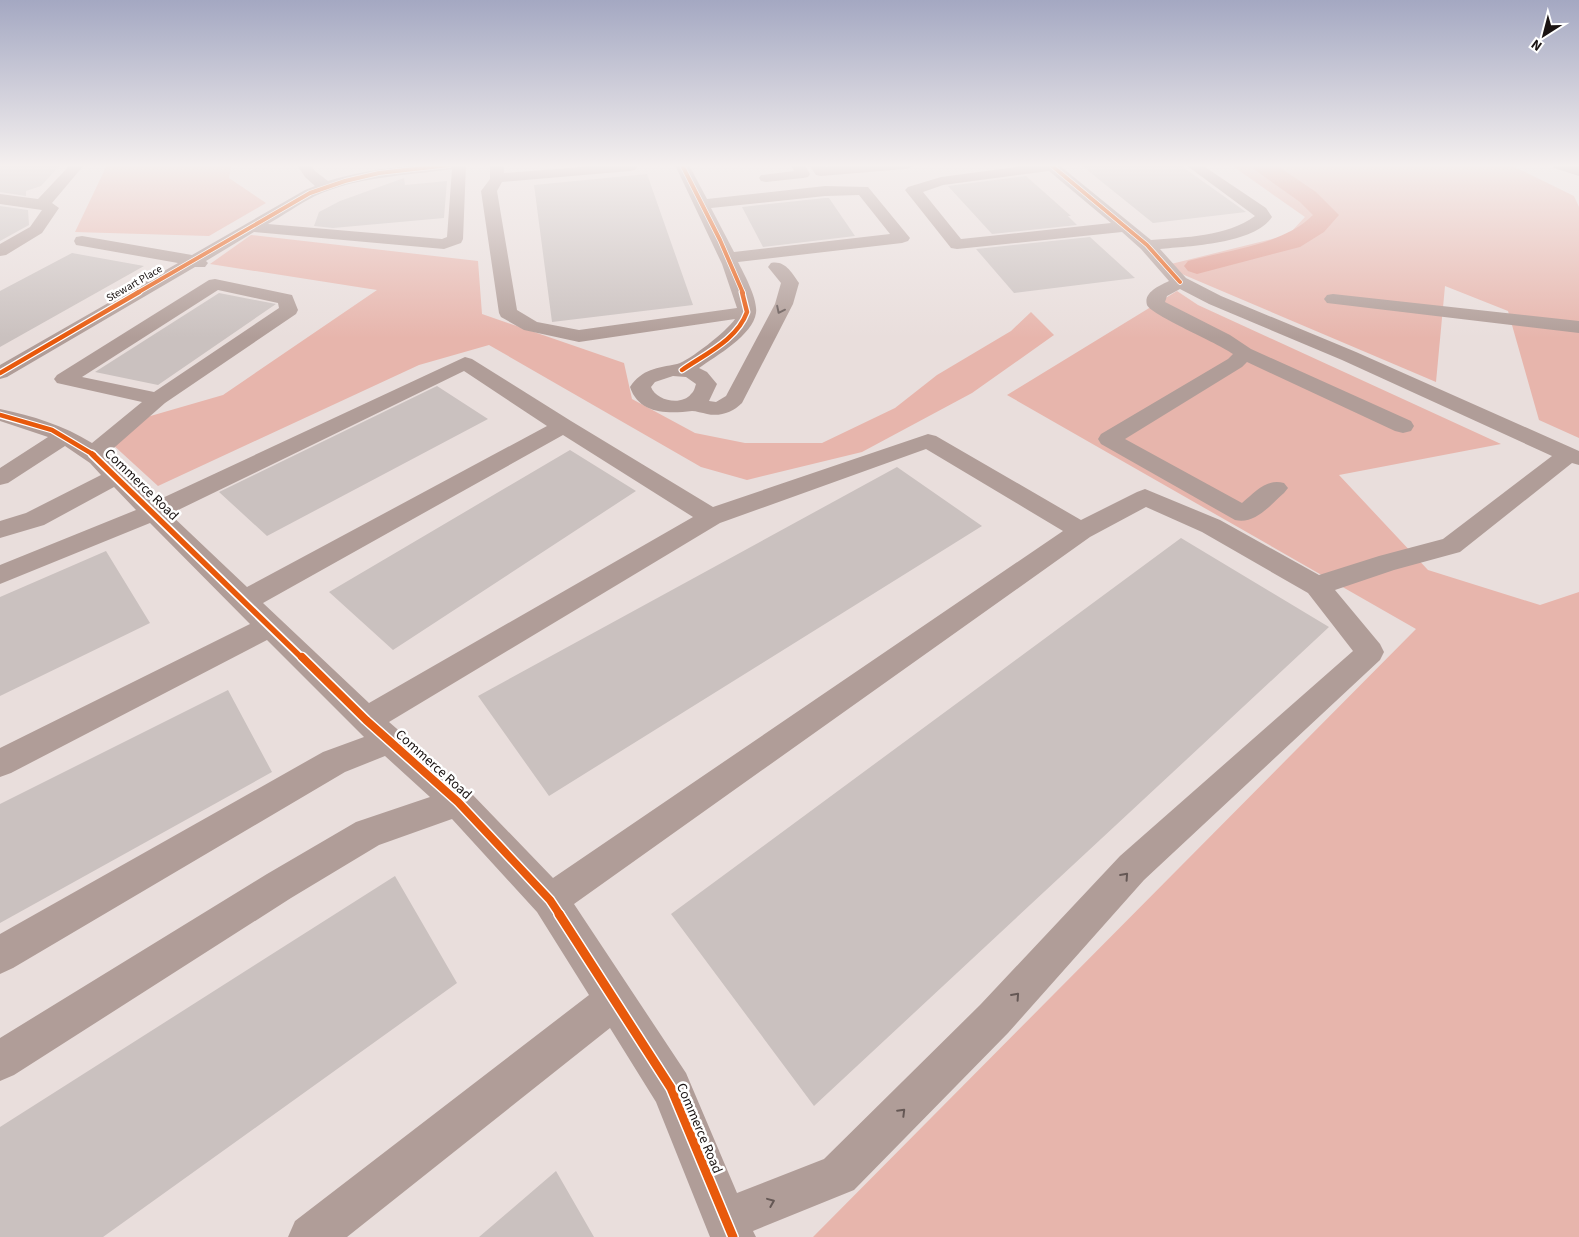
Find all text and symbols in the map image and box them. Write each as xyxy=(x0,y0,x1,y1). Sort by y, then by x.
north arrow xyxy=(1519,10,1569,60)
text: N xyxy=(1527,34,1547,56)
street label: Stewart Place xyxy=(103,261,166,306)
one-way arrow xyxy=(776,305,787,314)
street label: Commerce Road xyxy=(100,444,183,525)
street label: Commerce Road xyxy=(391,725,476,804)
one-way arrow xyxy=(1119,872,1128,881)
one-way arrow xyxy=(1010,992,1019,1001)
street label: Commerce Road xyxy=(671,1080,727,1177)
one-way arrow xyxy=(896,1109,905,1118)
one-way arrow xyxy=(766,1198,775,1209)

